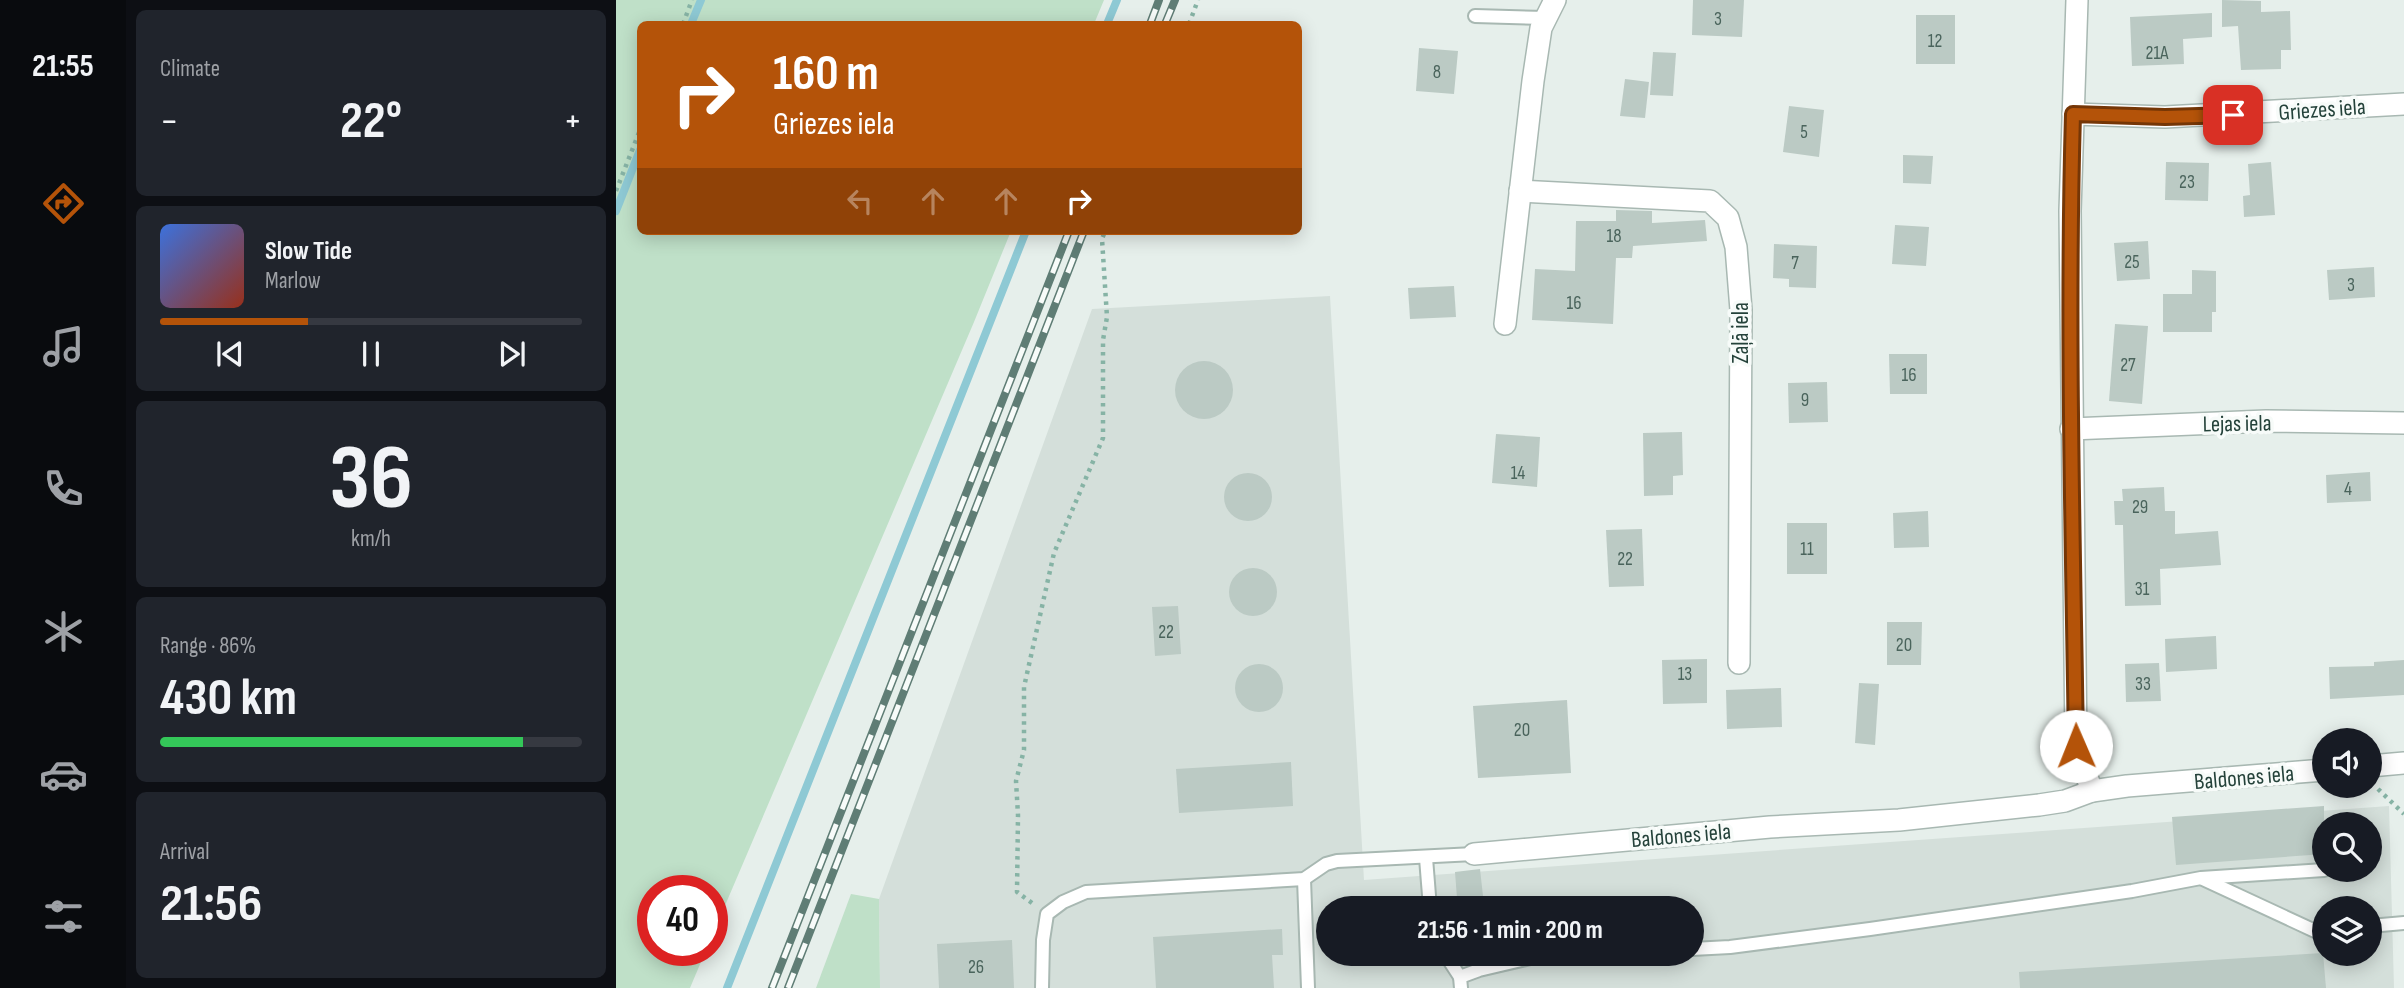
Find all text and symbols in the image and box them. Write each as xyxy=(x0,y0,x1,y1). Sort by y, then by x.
house number: 3 xyxy=(1714,8,1722,31)
house number: 12 xyxy=(1928,30,1942,53)
house number: 21A xyxy=(2146,42,2169,65)
text: 160 m xyxy=(773,45,879,104)
text: 21:55 xyxy=(32,47,94,86)
icon: right xyxy=(658,49,749,140)
text: Climate xyxy=(160,55,220,83)
house number: 8 xyxy=(1433,61,1441,84)
pin xyxy=(2203,85,2263,145)
text: 22° xyxy=(340,90,402,153)
street label: Griezes iela xyxy=(2277,93,2367,127)
icon: arrive xyxy=(2214,96,2252,134)
text: − xyxy=(160,99,179,144)
text: + xyxy=(563,99,582,144)
text: Griezes iela xyxy=(773,105,895,144)
house number: 5 xyxy=(1800,121,1808,144)
house number: 23 xyxy=(2179,171,2195,194)
icon: directions xyxy=(39,179,88,228)
icon: left xyxy=(841,182,879,220)
icon: ahead xyxy=(914,182,952,220)
icon: ahead xyxy=(987,182,1025,220)
icon: right xyxy=(1060,182,1098,220)
house number: 18 xyxy=(1607,225,1621,248)
text: Slow Tide xyxy=(265,236,352,267)
house number: 25 xyxy=(2124,251,2140,274)
house number: 7 xyxy=(1791,252,1799,275)
text: Marlow xyxy=(265,267,321,295)
house number: 3 xyxy=(2347,274,2355,297)
house number: 16 xyxy=(1567,292,1581,315)
street label: Zaļā iela xyxy=(1727,302,1755,364)
icon: music xyxy=(39,322,88,371)
icon: previous xyxy=(211,335,249,373)
icon: pause xyxy=(352,335,390,373)
icon: next xyxy=(493,335,531,373)
house number: 27 xyxy=(2120,354,2136,377)
house number: 16 xyxy=(1902,364,1916,387)
house number: 9 xyxy=(1801,389,1809,412)
street label: Lejas iela xyxy=(2202,409,2272,439)
text: 36 xyxy=(329,425,413,534)
house number: 14 xyxy=(1511,462,1525,485)
icon: phone xyxy=(39,464,88,513)
house number: 4 xyxy=(2344,478,2352,501)
house number: 29 xyxy=(2132,496,2148,519)
text: km/h xyxy=(351,525,391,553)
house number: 11 xyxy=(1800,538,1814,561)
house number: 22 xyxy=(1617,548,1633,571)
house number: 31 xyxy=(2135,578,2150,601)
icon: climate xyxy=(39,607,88,656)
house number: 22 xyxy=(1158,621,1174,644)
text: Range · 86% xyxy=(160,632,256,660)
house number: 20 xyxy=(1896,634,1912,657)
house number: 13 xyxy=(1678,663,1692,686)
text: 430 km xyxy=(160,667,297,730)
house number: 33 xyxy=(2135,673,2151,696)
position arrow xyxy=(2039,709,2113,783)
house number: 20 xyxy=(1514,719,1530,742)
map controls xyxy=(2312,728,2382,966)
button: sound xyxy=(2312,728,2382,798)
icon: car xyxy=(39,750,88,799)
street label: Baldones iela xyxy=(2193,760,2295,796)
button: search xyxy=(2312,812,2382,882)
street label: Baldones iela xyxy=(1630,818,1732,854)
text: Arrival xyxy=(160,838,209,866)
text: 21:56 xyxy=(160,873,262,936)
speed limit sign: 40 xyxy=(637,875,728,966)
icon: filters xyxy=(39,892,88,941)
button: layers xyxy=(2312,896,2382,966)
text: 21:56 · 1 min · 200 m xyxy=(1417,915,1603,946)
house number: 26 xyxy=(968,956,984,979)

